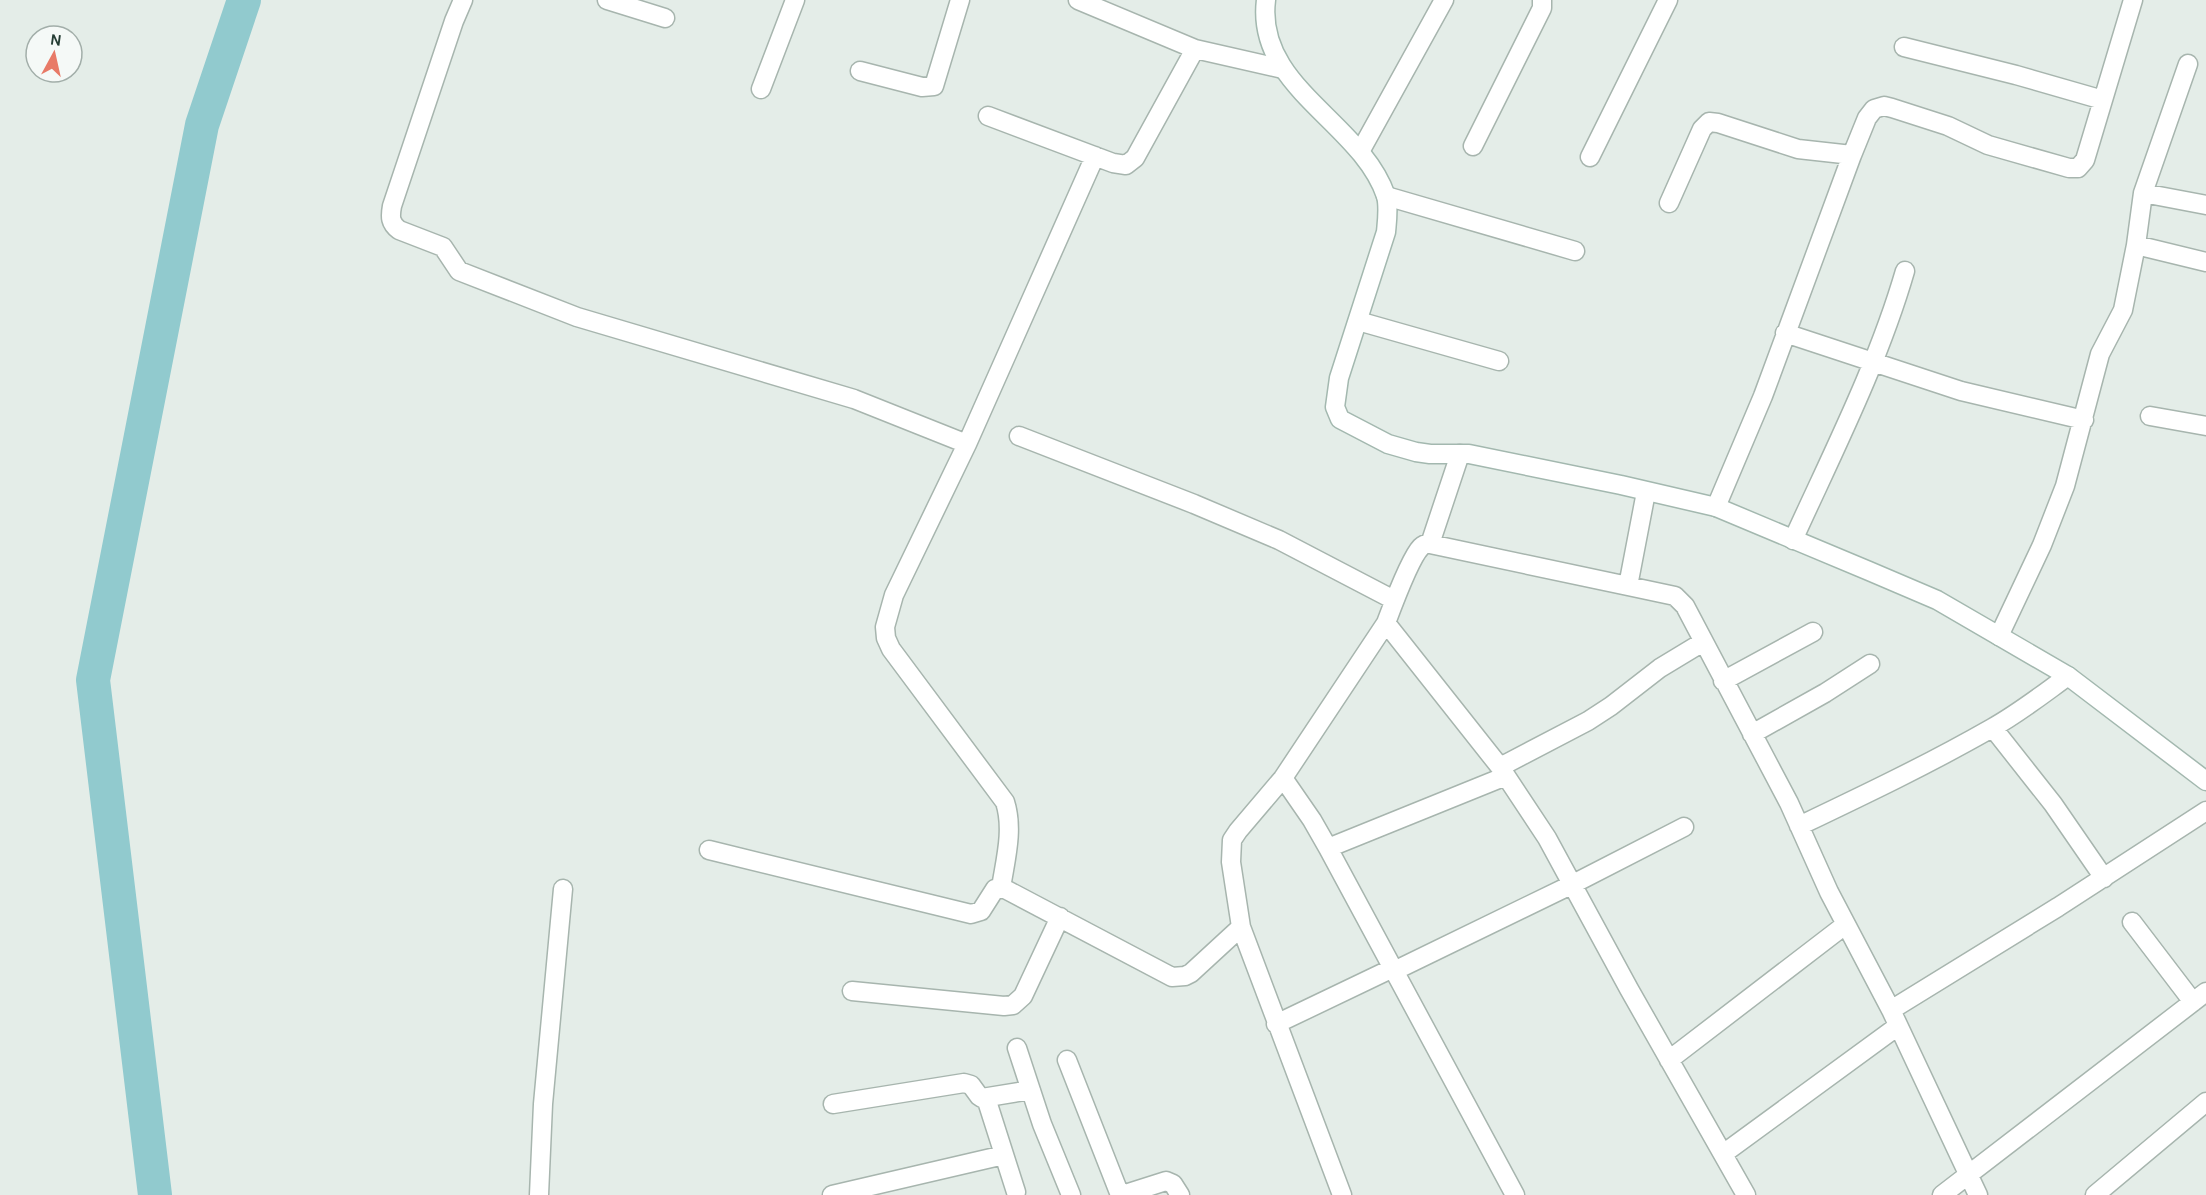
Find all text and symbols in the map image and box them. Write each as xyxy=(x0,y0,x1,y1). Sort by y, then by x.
north arrow xyxy=(24,24,84,84)
text: N xyxy=(49,29,63,50)

